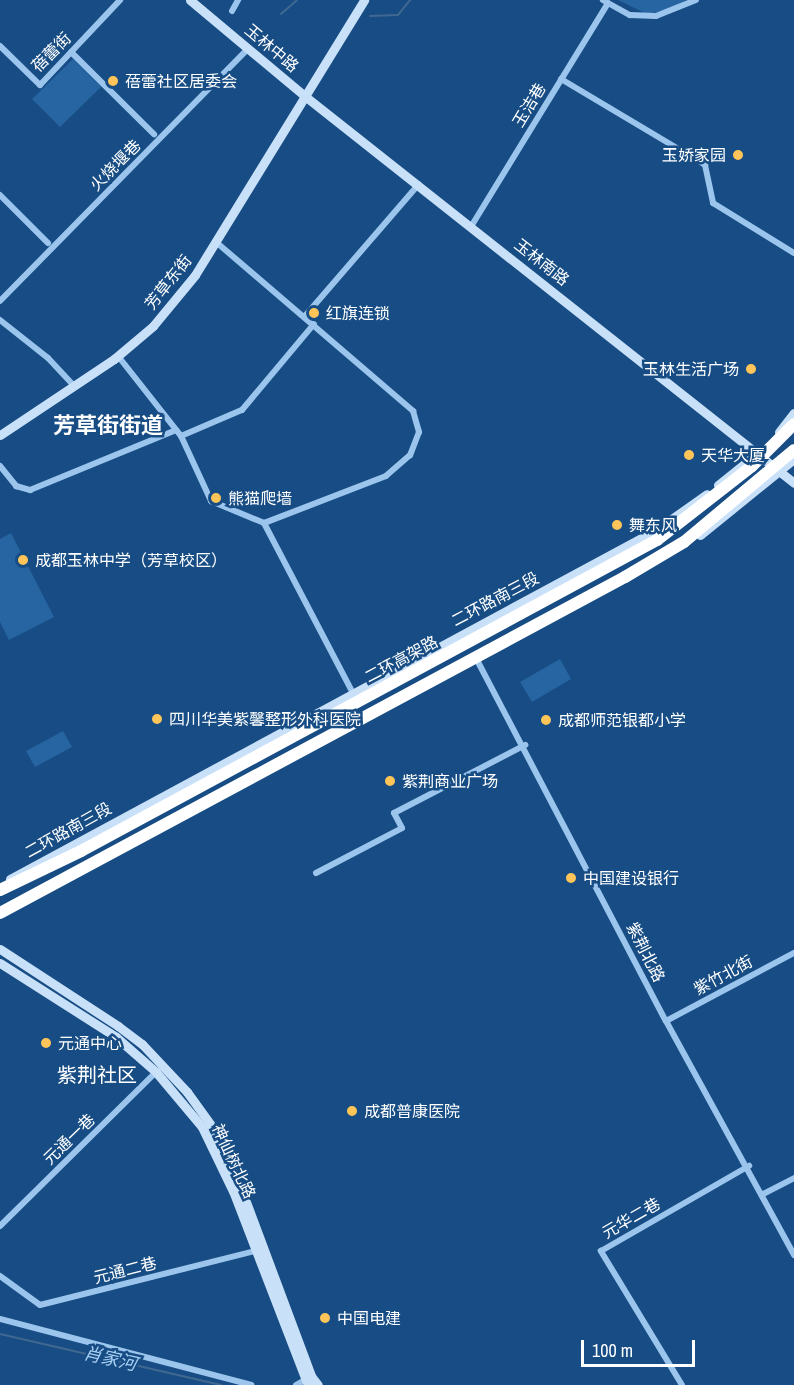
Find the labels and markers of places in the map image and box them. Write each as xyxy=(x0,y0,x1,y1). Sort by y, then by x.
place label: 蓓蕾社区居委会 xyxy=(125,71,237,91)
marker: 蓓蕾社区居委会 xyxy=(106,74,120,88)
place label: 玉娇家园 xyxy=(662,145,726,165)
marker: 玉娇家园 xyxy=(731,148,745,162)
place label: 红旗连锁 xyxy=(326,303,390,323)
marker: 红旗连锁 xyxy=(307,306,321,320)
place label: 玉林生活广场 xyxy=(643,359,739,379)
marker: 玉林生活广场 xyxy=(744,362,758,376)
place label: 天华大厦 xyxy=(701,445,765,465)
marker: 天华大厦 xyxy=(682,448,696,462)
place label: 熊猫爬墙 xyxy=(228,488,292,508)
marker: 熊猫爬墙 xyxy=(209,491,223,505)
place label: 舞东风 xyxy=(629,515,677,535)
marker: 舞东风 xyxy=(610,518,624,532)
place label: 成都玉林中学（芳草校区） xyxy=(35,550,227,570)
marker: 成都玉林中学（芳草校区） xyxy=(16,553,30,567)
place label: 四川华美紫馨整形外科医院 xyxy=(169,709,361,729)
place label: 成都师范银都小学 xyxy=(558,710,686,730)
marker: 四川华美紫馨整形外科医院 xyxy=(150,712,164,726)
marker: 成都师范银都小学 xyxy=(539,713,553,727)
place label: 紫荆商业广场 xyxy=(402,771,498,791)
marker: 紫荆商业广场 xyxy=(383,774,397,788)
place label: 中国建设银行 xyxy=(583,868,679,888)
marker: 中国建设银行 xyxy=(564,871,578,885)
place label: 元通中心 xyxy=(58,1033,122,1053)
marker: 元通中心 xyxy=(39,1036,53,1050)
place label: 成都普康医院 xyxy=(364,1101,460,1121)
marker: 成都普康医院 xyxy=(345,1104,359,1118)
place label: 中国电建 xyxy=(337,1308,401,1328)
marker: 中国电建 xyxy=(318,1311,332,1325)

